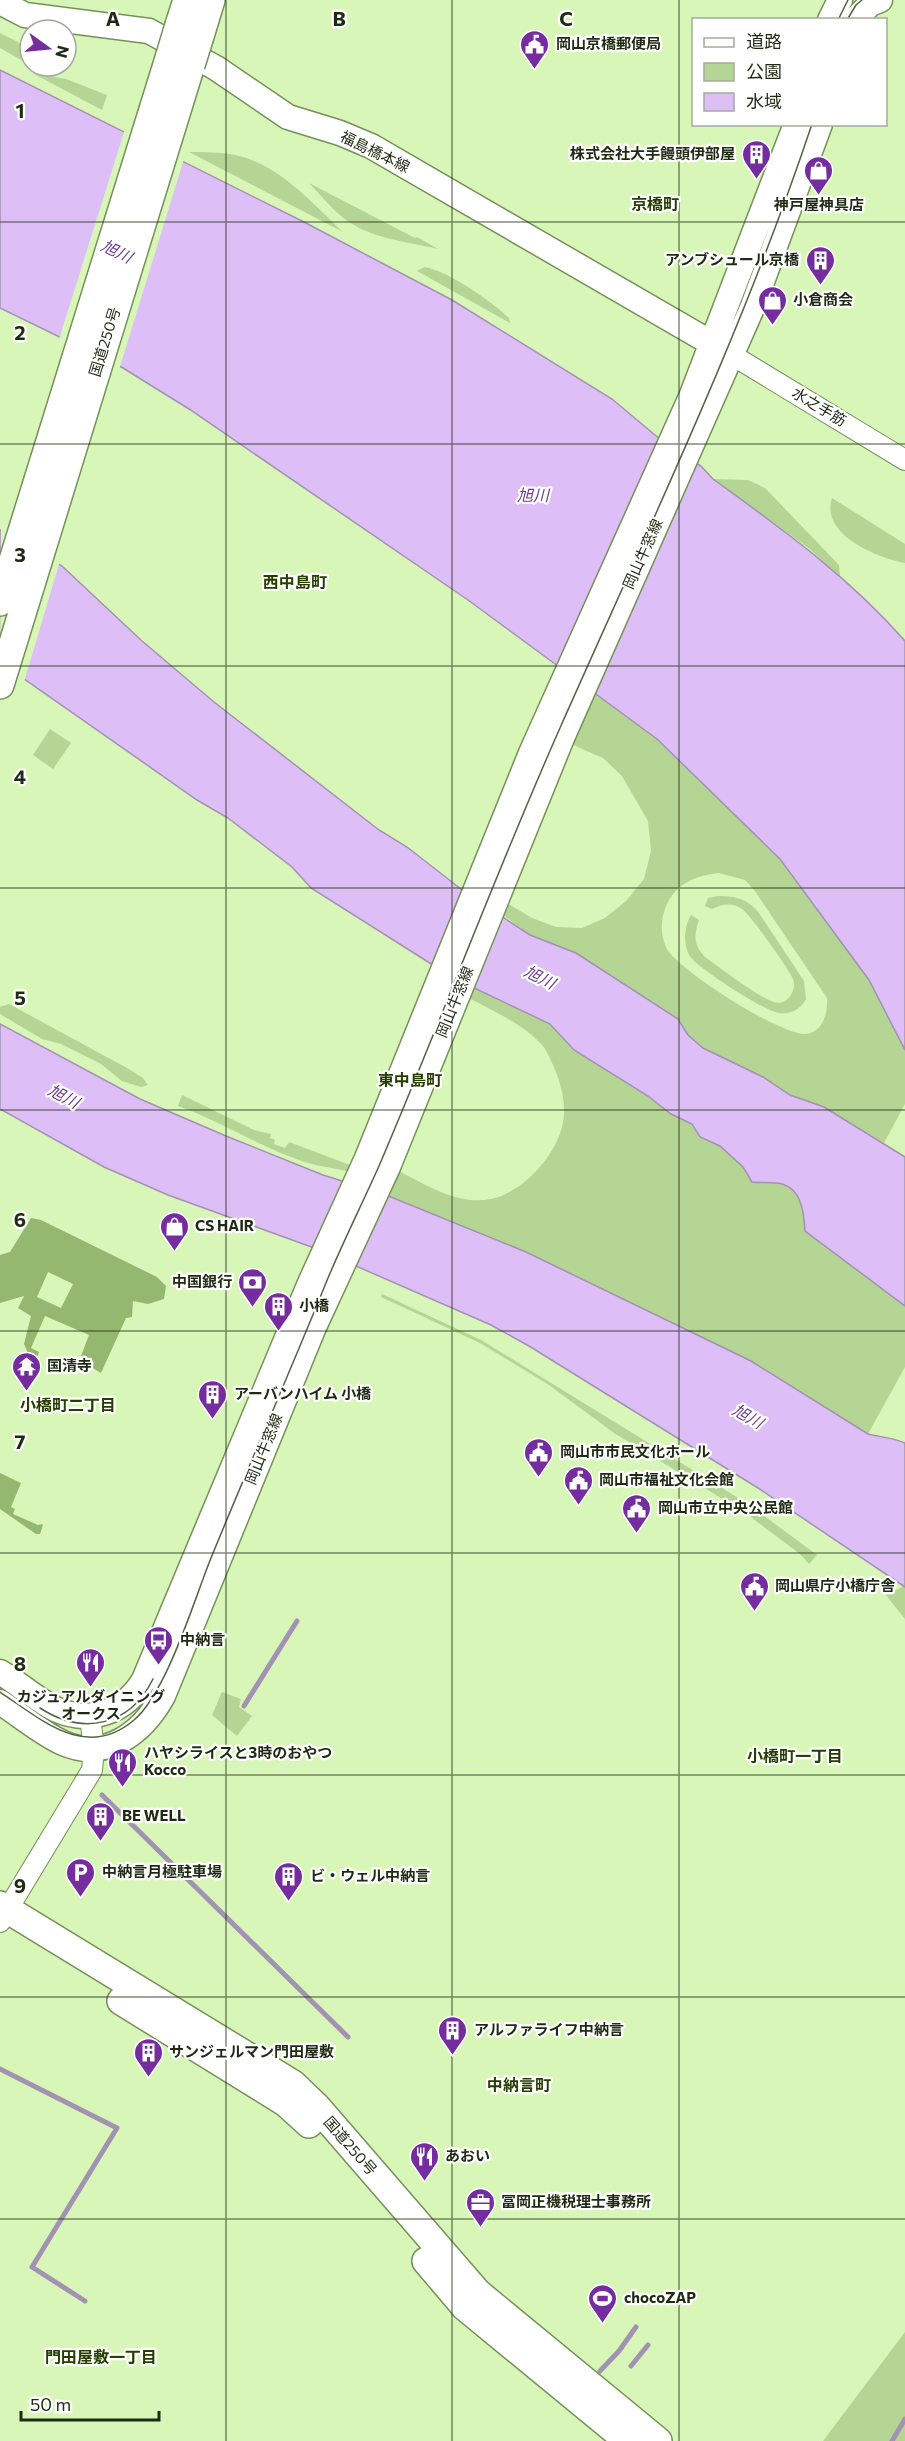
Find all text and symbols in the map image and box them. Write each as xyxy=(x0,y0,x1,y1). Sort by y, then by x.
text: A xyxy=(106,6,120,30)
text: B xyxy=(332,6,346,30)
text: C xyxy=(559,6,573,30)
north arrow xyxy=(18,18,78,78)
legend xyxy=(692,18,887,126)
public building icon: 岡山京橋郵便局 xyxy=(519,28,551,70)
text: 道路 xyxy=(746,30,782,52)
place label: 岡山京橋郵便局 xyxy=(556,34,661,52)
text: N xyxy=(52,44,74,60)
text: 公園 xyxy=(746,60,782,82)
text: 水域 xyxy=(746,90,782,112)
text: 1 xyxy=(15,98,25,122)
street label: 福島橋本線 xyxy=(338,127,413,176)
building icon: 株式会社大手饅頭伊部屋 xyxy=(740,138,772,180)
place label: 株式会社大手饅頭伊部屋 xyxy=(570,144,735,162)
shop icon: 神戸屋神具店 xyxy=(803,154,835,196)
district label: 京橋町 xyxy=(631,194,679,213)
place label: 神戸屋神具店 xyxy=(773,195,864,213)
water label: 旭川 xyxy=(99,235,138,267)
building icon: アンブシュール京橋 xyxy=(804,244,836,286)
place label: アンブシュール京橋 xyxy=(665,250,800,268)
shop icon: 小倉商会 xyxy=(756,284,788,326)
place label: 小倉商会 xyxy=(793,290,853,308)
street label: 国道250号 xyxy=(85,305,123,379)
text: 2 xyxy=(14,320,26,344)
street label: 水之手筋 xyxy=(789,383,850,429)
water label: 旭川 xyxy=(517,485,551,504)
street label: 岡山牛窓線 xyxy=(619,516,666,592)
text: 3 xyxy=(14,542,26,566)
district label: 西中島町 xyxy=(263,572,327,591)
text: 4 xyxy=(14,764,26,788)
water label: 旭川 xyxy=(522,961,561,993)
street label: 岡山牛窓線 xyxy=(432,963,476,1040)
text: 5 xyxy=(14,985,26,1009)
district label: 東中島町 xyxy=(378,1070,442,1089)
water label: 旭川 xyxy=(46,1080,85,1112)
text: 6 xyxy=(14,1207,26,1231)
shop icon: CS HAIR xyxy=(158,1210,190,1252)
place label: CS HAIR xyxy=(195,1216,255,1234)
bank icon: 中国銀行 xyxy=(237,1266,269,1308)
place label: 中国銀行 xyxy=(172,1272,232,1290)
building icon: 小橋 xyxy=(262,1290,294,1332)
place label: 小橋 xyxy=(299,1296,330,1314)
temple icon: 国清寺 xyxy=(10,1350,42,1392)
place label: 国清寺 xyxy=(47,1356,92,1374)
building icon: アーバンハイム 小橋 xyxy=(197,1378,229,1420)
place label: アーバンハイム 小橋 xyxy=(234,1384,372,1402)
district label: 小橋町二丁目 xyxy=(20,1395,116,1414)
water label: 旭川 xyxy=(730,1399,769,1433)
street label: 岡山牛窓線 xyxy=(241,1410,285,1487)
text: 7 xyxy=(15,1429,26,1453)
public building icon: 岡山市市民文化ホール xyxy=(523,1436,555,1478)
place label: 岡山市市民文化ホール xyxy=(560,1442,710,1460)
public building icon: 岡山市福祉文化会館 xyxy=(562,1464,594,1506)
place label: 岡山市福祉文化会館 xyxy=(599,1470,734,1488)
public building icon: 岡山市立中央公民館 xyxy=(621,1492,653,1534)
place label: 岡山市立中央公民館 xyxy=(658,1498,793,1516)
public building icon: 岡山県庁小橋庁舎 xyxy=(738,1570,770,1612)
place label: 岡山県庁小橋庁舎 xyxy=(775,1576,896,1594)
bus stop icon: 中納言 xyxy=(143,1624,175,1666)
place label: 中納言 xyxy=(180,1630,225,1648)
restaurant icon: カジュアルダイニング オークス xyxy=(75,1646,107,1688)
text: 8 xyxy=(14,1651,26,1675)
place label: カジュアルダイニング オークス xyxy=(17,1687,165,1722)
place label: ハヤシライスと3時のおやつ Kocco xyxy=(144,1743,332,1778)
restaurant icon: ハヤシライスと3時のおやつ Kocco xyxy=(107,1746,139,1788)
district label: 小橋町一丁目 xyxy=(747,1746,843,1765)
building icon: BE WELL xyxy=(85,1800,117,1842)
place label: BE WELL xyxy=(122,1806,186,1824)
parking icon: 中納言月極駐車場 xyxy=(65,1856,97,1898)
building icon: ビ・ウェル中納言 xyxy=(273,1860,305,1902)
place label: 中納言月極駐車場 xyxy=(102,1862,222,1880)
place label: ビ・ウェル中納言 xyxy=(310,1866,430,1884)
text: 9 xyxy=(14,1873,26,1897)
building icon: アルファライフ中納言 xyxy=(437,2014,469,2056)
place label: アルファライフ中納言 xyxy=(474,2020,624,2038)
building icon: サンジェルマン門田屋敷 xyxy=(132,2036,164,2078)
place label: サンジェルマン門田屋敷 xyxy=(169,2042,334,2060)
district label: 中納言町 xyxy=(487,2075,551,2094)
street label: 国道250号 xyxy=(320,2112,381,2178)
restaurant icon: あおい xyxy=(408,2140,440,2182)
place label: あおい xyxy=(445,2146,490,2164)
office icon: 冨岡正機税理士事務所 xyxy=(464,2186,496,2228)
place label: 冨岡正機税理士事務所 xyxy=(501,2192,651,2210)
sports icon: chocoZAP xyxy=(587,2282,619,2324)
place label: chocoZAP xyxy=(624,2288,696,2306)
district label: 門田屋敷一丁目 xyxy=(45,2347,157,2366)
scale bar xyxy=(21,2384,159,2422)
text: 50 m xyxy=(30,2393,71,2415)

